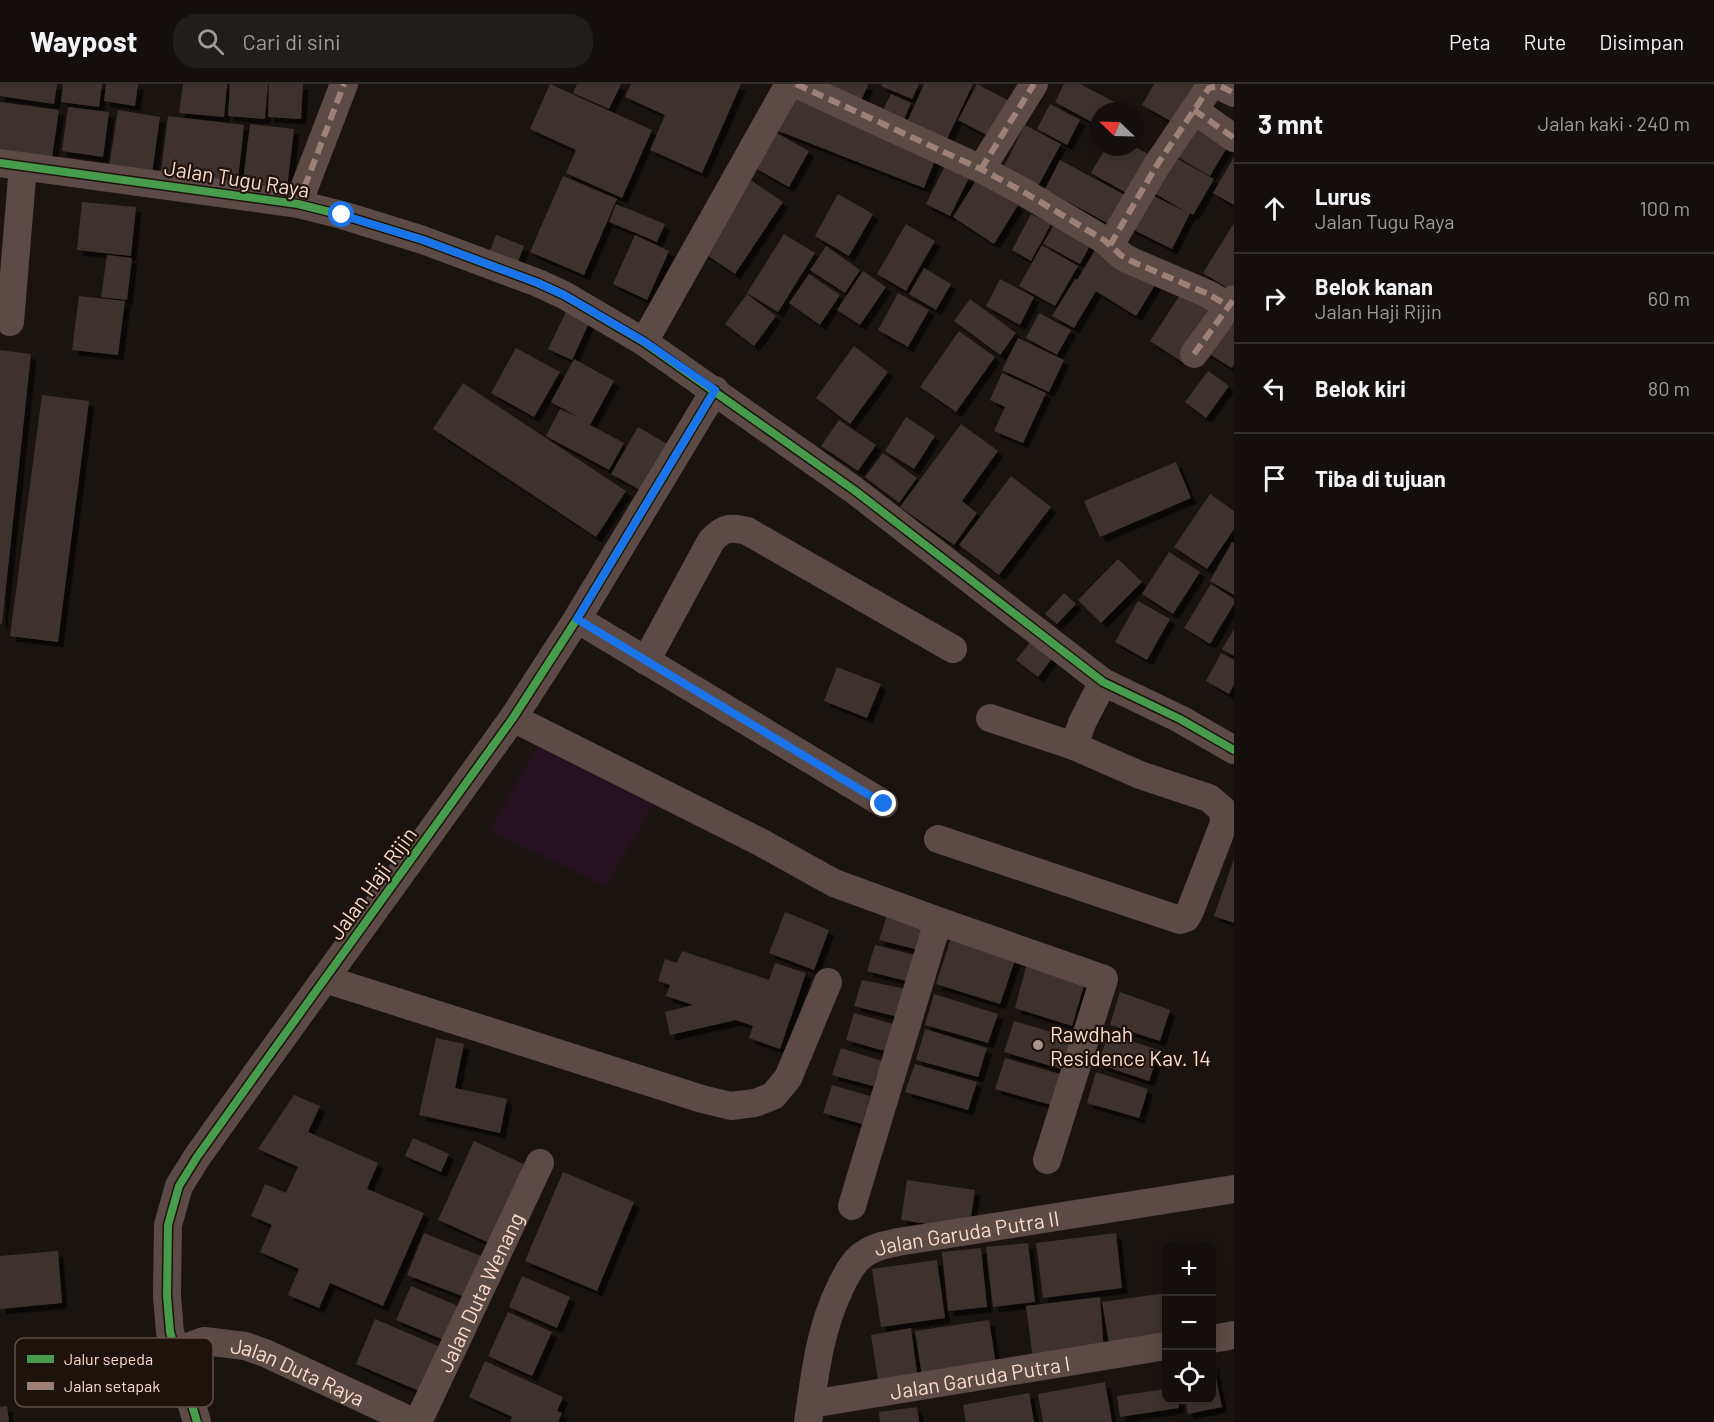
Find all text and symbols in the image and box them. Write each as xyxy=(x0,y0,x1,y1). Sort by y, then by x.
search box xyxy=(173,14,593,68)
text: Waypost xyxy=(30,24,137,58)
icon: search xyxy=(194,25,227,58)
text: Cari di sini xyxy=(242,28,341,54)
text: Peta xyxy=(1449,29,1491,54)
text: Rute xyxy=(1524,29,1566,54)
text: Disimpan xyxy=(1599,29,1684,54)
north arrow xyxy=(1090,102,1144,156)
text: 3 mnt xyxy=(1258,108,1323,139)
text: Jalan kaki · 240 m xyxy=(1538,111,1690,135)
street label: Jalan Tugu Raya xyxy=(163,154,311,202)
text: Lurus xyxy=(1315,183,1371,209)
icon: ahead xyxy=(1258,192,1291,225)
text: 100 m xyxy=(1640,196,1690,220)
route start xyxy=(328,201,354,227)
text: Jalan Tugu Raya xyxy=(1315,209,1455,233)
text: Belok kanan xyxy=(1315,273,1433,299)
icon: right xyxy=(1258,282,1291,315)
text: 60 m xyxy=(1648,286,1690,310)
text: Jalan Haji Rijin xyxy=(1315,299,1442,323)
icon: left xyxy=(1258,372,1291,405)
text: Belok kiri xyxy=(1315,375,1406,401)
text: 80 m xyxy=(1648,376,1690,400)
icon: arrive xyxy=(1258,462,1291,495)
text: Tiba di tujuan xyxy=(1315,465,1446,491)
route end xyxy=(870,790,896,816)
street label: Jalan Haji Rijin xyxy=(323,822,421,944)
place label: Rawdhah Residence Kav. 14 xyxy=(1050,1021,1211,1070)
marker: Rawdhah Residence Kav. 14 xyxy=(1031,1038,1045,1052)
street label: Jalan Garuda Putra II xyxy=(870,1204,1061,1260)
street label: Jalan Duta Wenang xyxy=(431,1208,528,1376)
map controls xyxy=(1162,1242,1216,1404)
button: + xyxy=(1162,1242,1216,1296)
button: − xyxy=(1162,1296,1216,1350)
street label: Jalan Duta Raya xyxy=(229,1332,369,1410)
legend xyxy=(15,1338,213,1407)
text: Jalur sepeda xyxy=(64,1349,153,1368)
street label: Jalan Garuda Putra I xyxy=(888,1349,1072,1403)
button: locate xyxy=(1162,1350,1216,1404)
text: Jalan setapak xyxy=(64,1376,160,1395)

